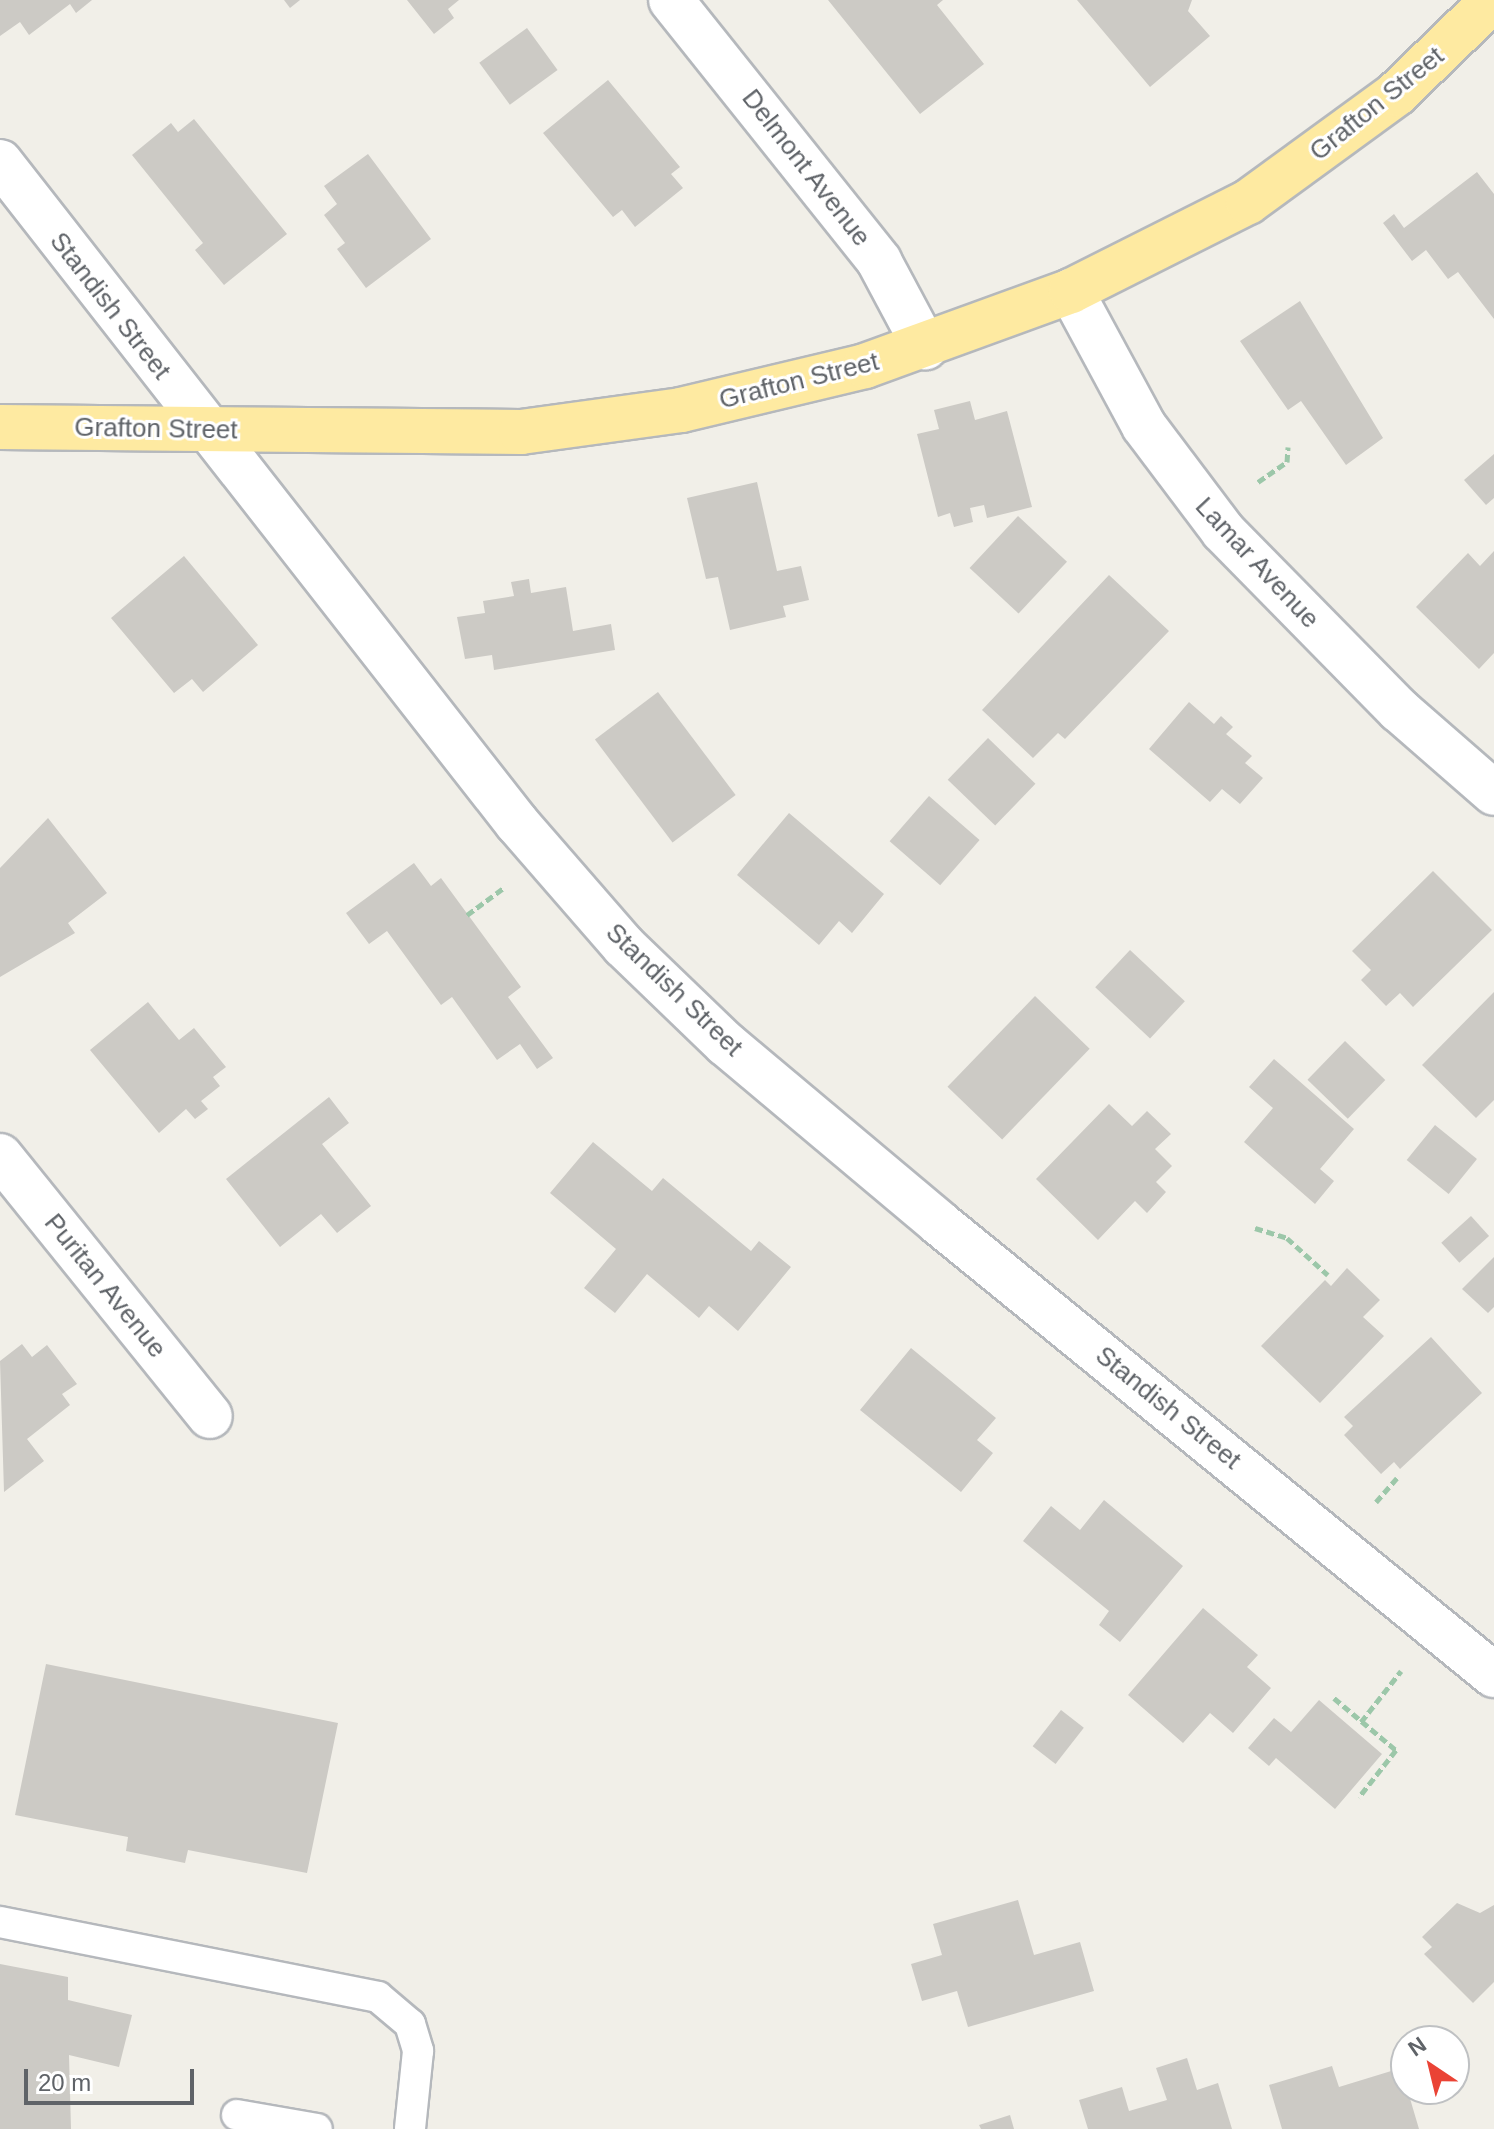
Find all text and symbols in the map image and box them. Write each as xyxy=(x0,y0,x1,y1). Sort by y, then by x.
street label: Grafton Street xyxy=(1304,40,1450,168)
street label: Delmont Avenue xyxy=(735,83,877,253)
street label: Standish Street xyxy=(43,226,177,386)
street label: Grafton Street xyxy=(716,346,882,416)
street label: Grafton Street xyxy=(74,412,238,446)
street label: Lamar Avenue xyxy=(1188,491,1326,635)
street label: Standish Street xyxy=(599,917,749,1063)
street label: Puritan Avenue xyxy=(37,1207,173,1365)
street label: Standish Street xyxy=(1089,1340,1247,1476)
north arrow xyxy=(1390,2025,1470,2105)
text: N xyxy=(1403,2032,1431,2061)
scale bar xyxy=(28,2053,198,2103)
text: 20 m xyxy=(38,2069,91,2096)

